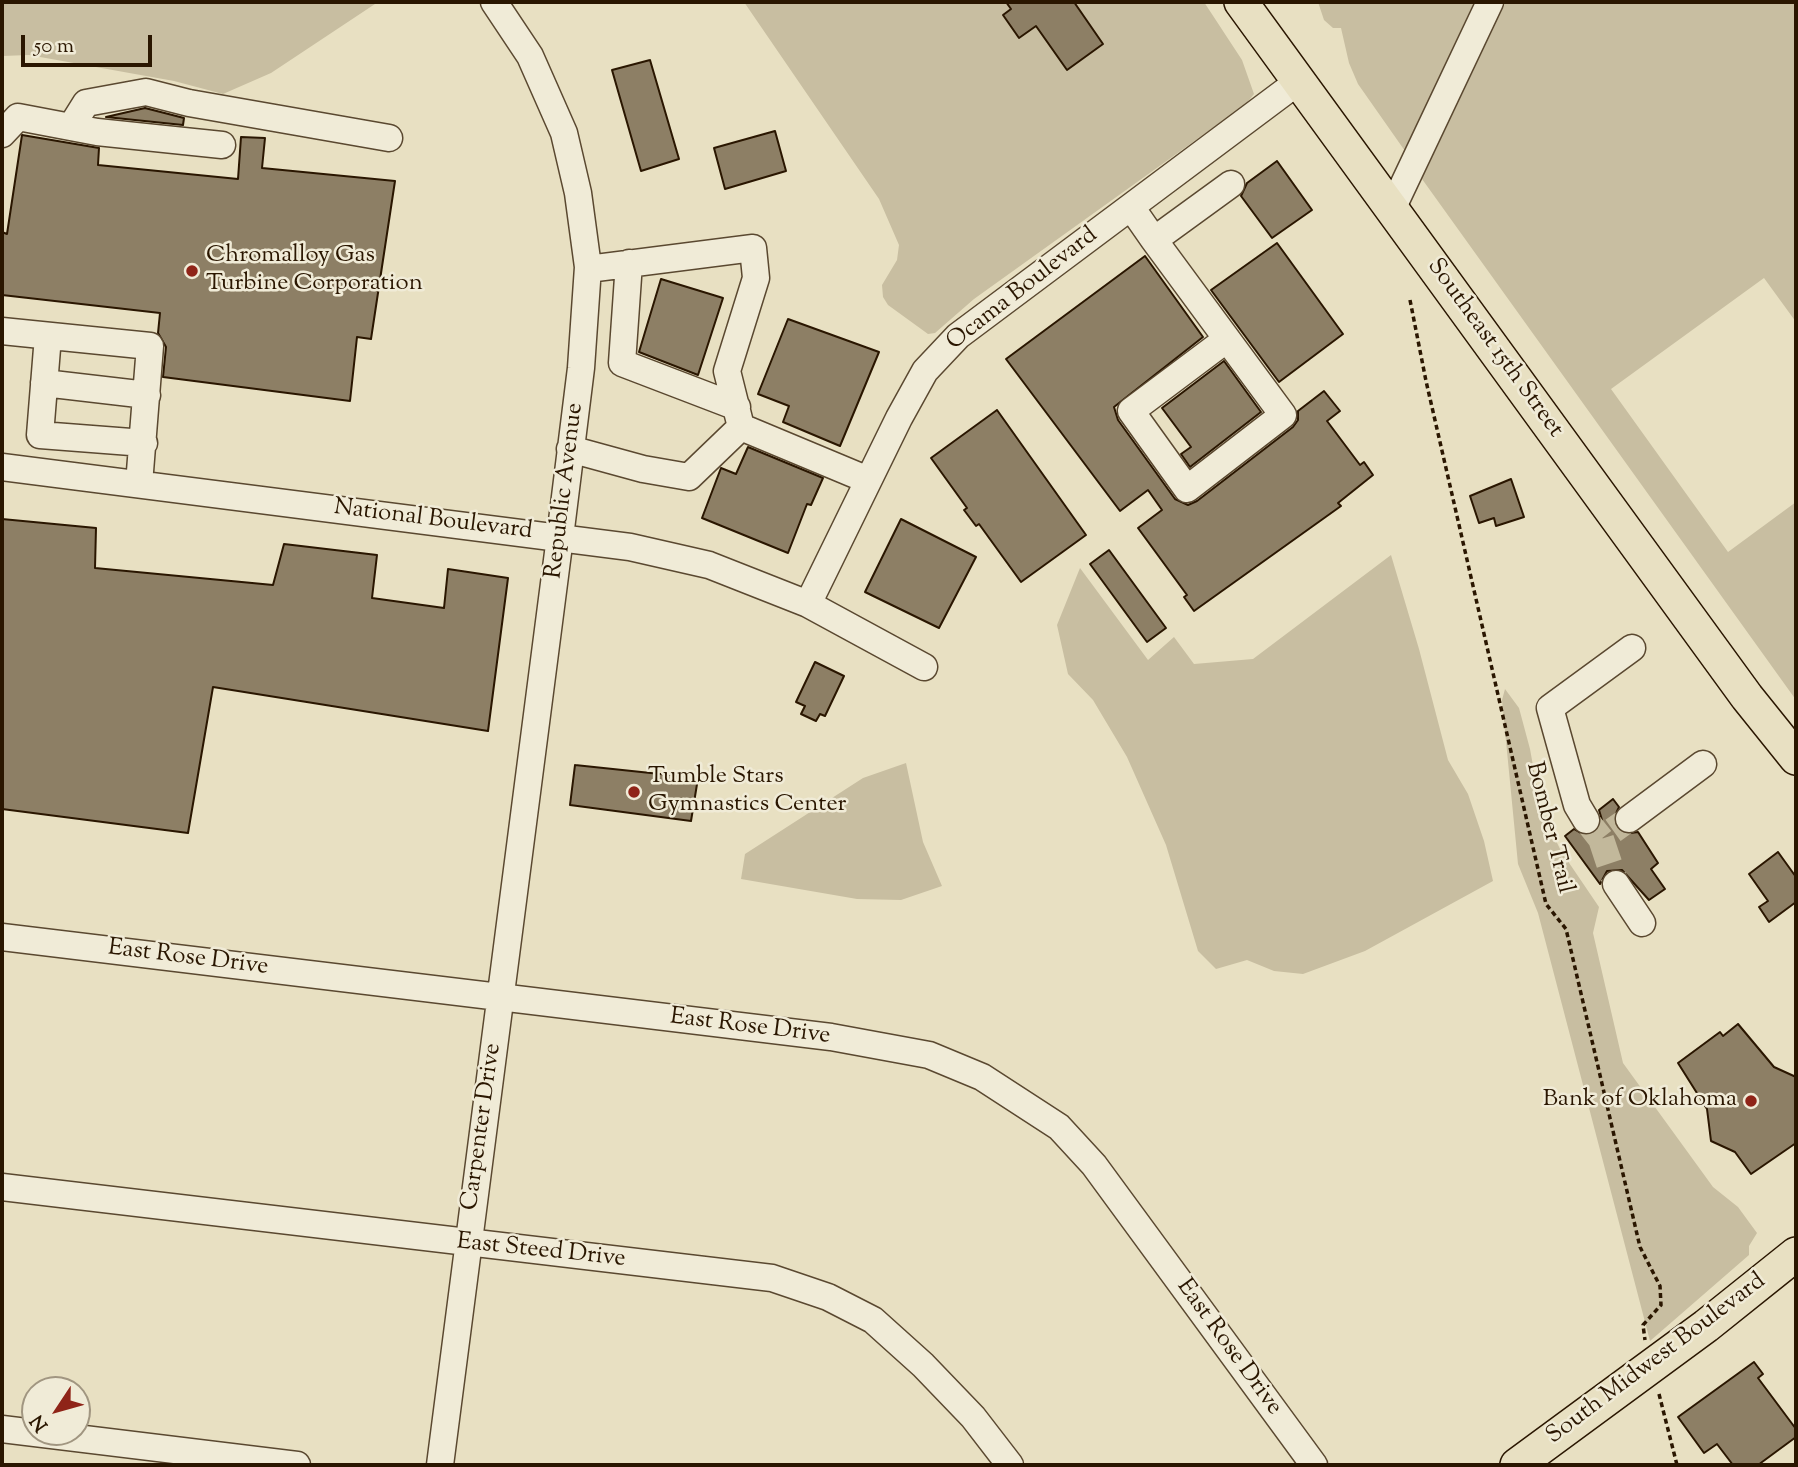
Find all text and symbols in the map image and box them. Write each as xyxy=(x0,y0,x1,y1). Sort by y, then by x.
scale bar xyxy=(24,21,156,65)
text: 50 m xyxy=(34,32,74,62)
street label: Ocama Boulevard xyxy=(942,222,1104,358)
place label: Chromalloy Gas Turbine Corporation xyxy=(206,243,423,299)
street label: Southeast 15th Street xyxy=(1419,254,1569,444)
marker: Chromalloy Gas Turbine Corporation xyxy=(184,263,200,279)
street label: Republic Avenue xyxy=(541,401,591,581)
street label: National Boulevard xyxy=(332,495,534,547)
street label: Bomber Trail xyxy=(1518,759,1578,897)
place label: Tumble Stars Gymnastics Center xyxy=(648,764,847,820)
marker: Tumble Stars Gymnastics Center xyxy=(626,784,642,800)
street label: East Rose Drive xyxy=(106,935,270,983)
street label: East Rose Drive xyxy=(668,1004,832,1052)
street label: Carpenter Drive xyxy=(457,1042,509,1212)
place label: Bank of Oklahoma xyxy=(1543,1087,1737,1115)
marker: Bank of Oklahoma xyxy=(1743,1093,1759,1109)
street label: East Steed Drive xyxy=(455,1229,627,1275)
street label: South Midwest Boulevard xyxy=(1542,1268,1772,1452)
street label: East Rose Drive xyxy=(1169,1274,1287,1422)
north arrow xyxy=(21,1376,91,1446)
text: N xyxy=(25,1408,56,1437)

